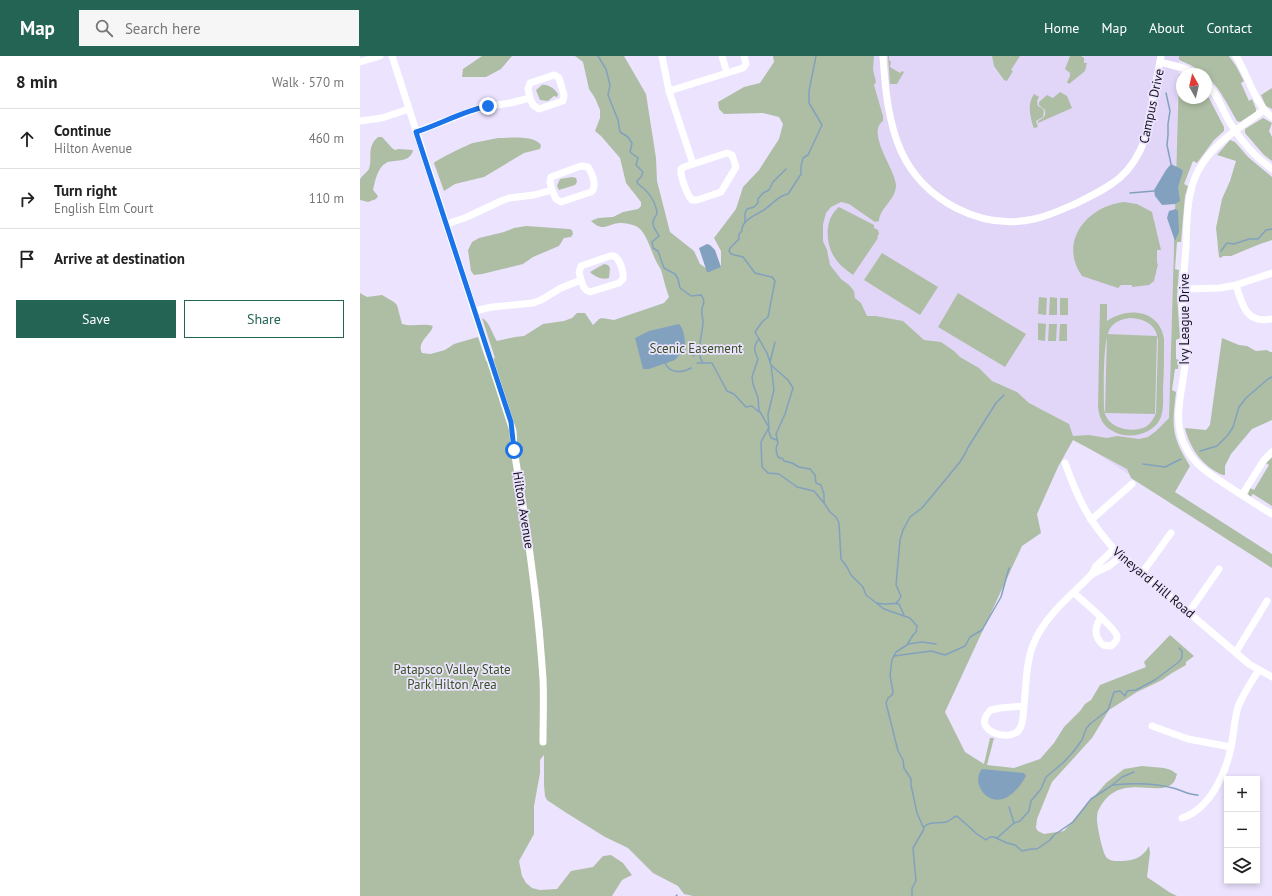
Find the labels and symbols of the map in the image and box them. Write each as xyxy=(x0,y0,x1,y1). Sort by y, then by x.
street label: Campus Drive xyxy=(1135,67,1168,145)
north arrow xyxy=(1176,68,1212,104)
route end xyxy=(479,97,497,115)
street label: Ivy League Drive xyxy=(1176,273,1193,365)
park label: Scenic Easement xyxy=(650,340,743,357)
route start xyxy=(505,441,523,459)
street label: Hilton Avenue xyxy=(509,470,538,550)
street label: Vineyard Hill Road xyxy=(1108,542,1198,622)
park label: Patapsco Valley State Park Hilton Area xyxy=(393,661,511,693)

